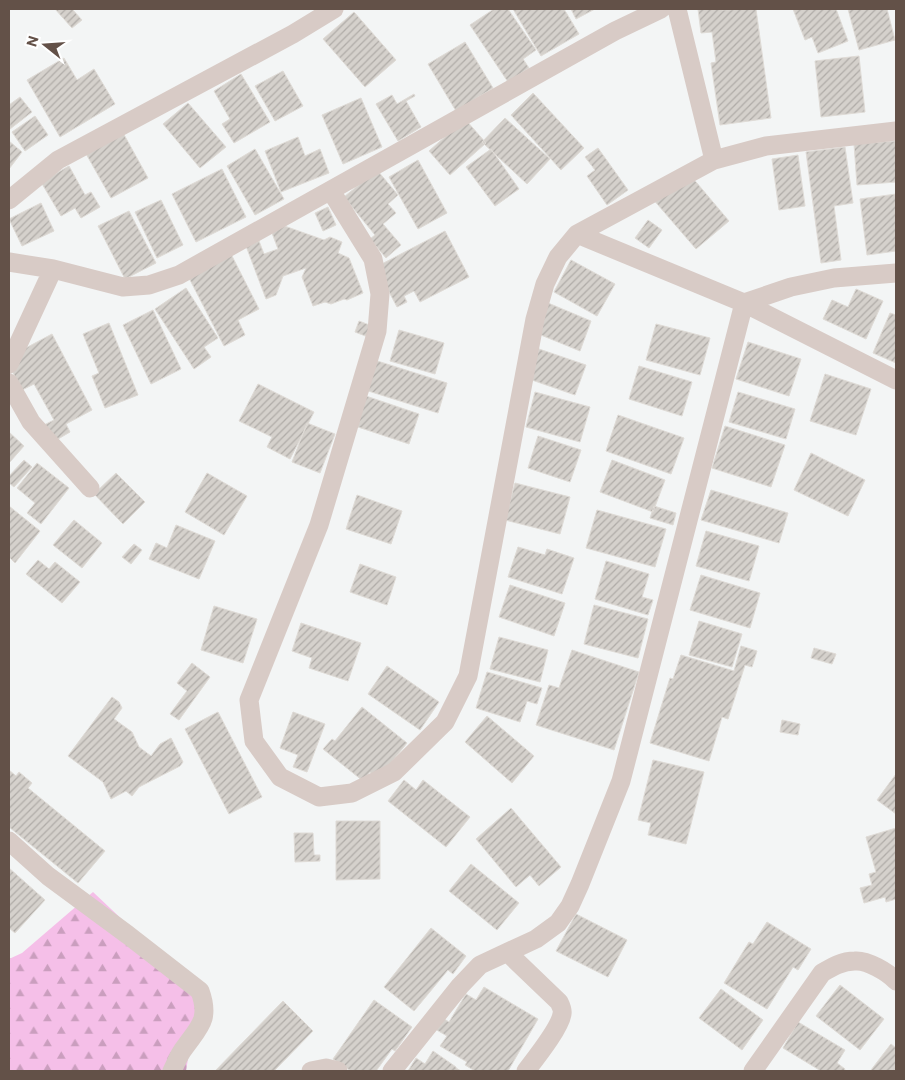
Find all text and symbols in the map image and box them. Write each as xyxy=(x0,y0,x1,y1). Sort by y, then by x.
north arrow xyxy=(20,20,70,70)
text: N xyxy=(22,34,42,49)

